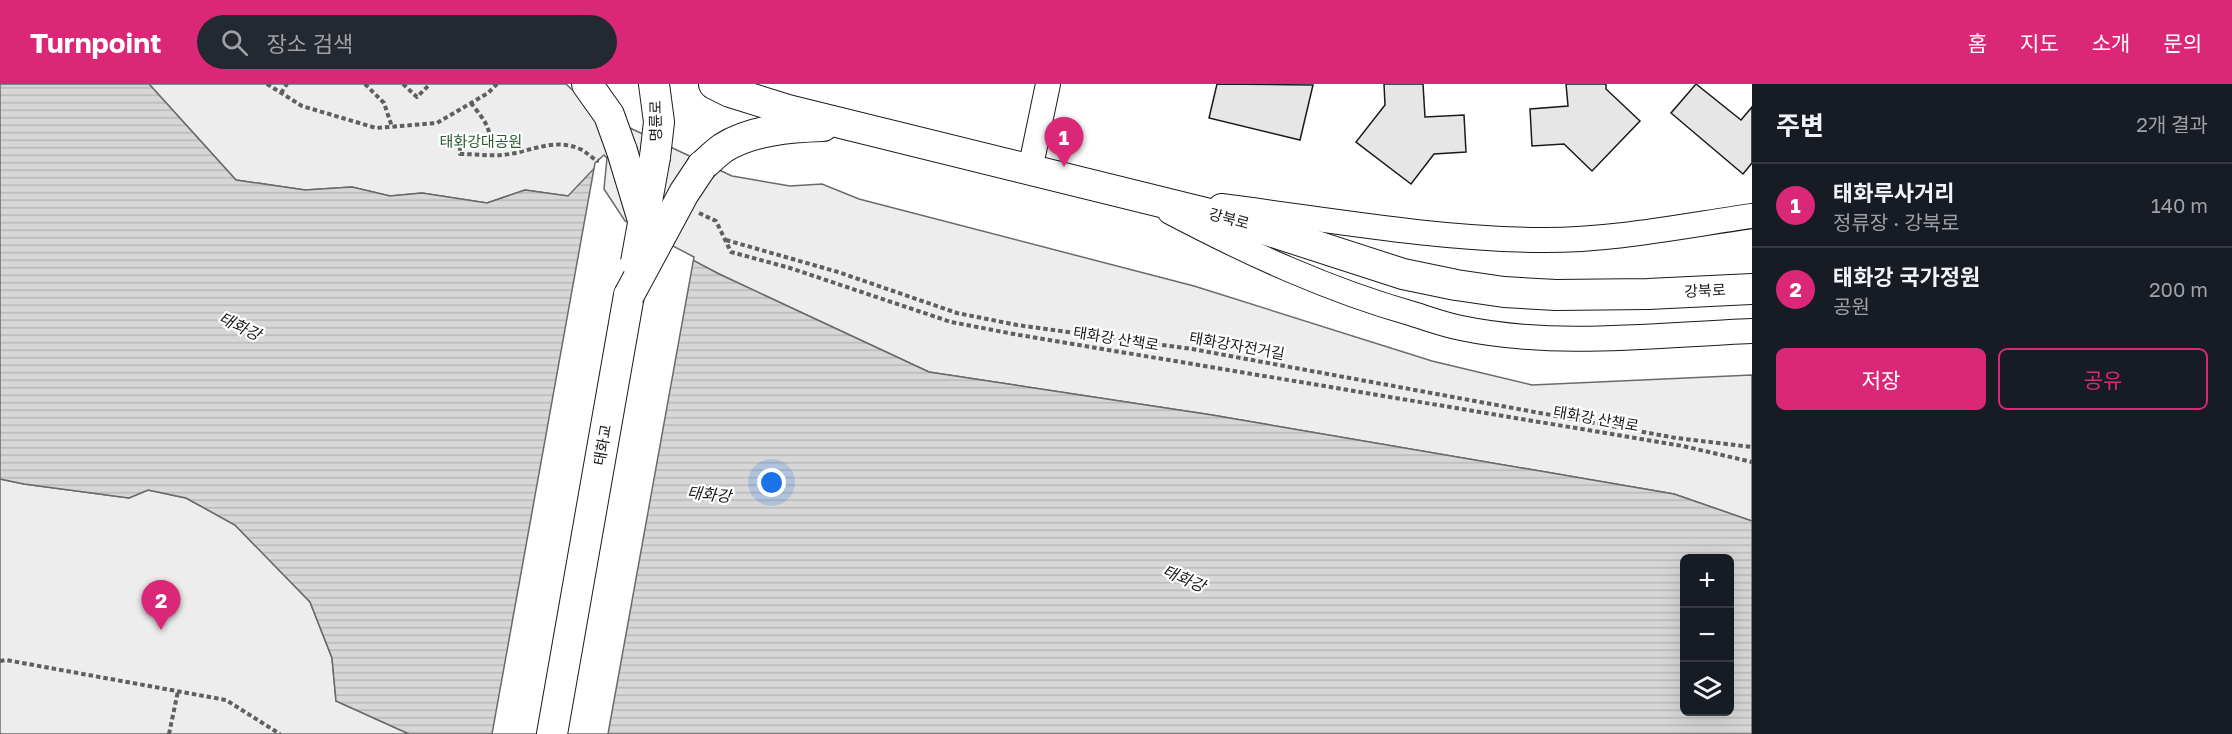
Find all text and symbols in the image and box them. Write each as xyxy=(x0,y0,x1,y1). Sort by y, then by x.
search box xyxy=(197,15,617,69)
text: Turnpoint xyxy=(30,26,161,59)
icon: search xyxy=(218,26,251,59)
text: 장소 검색 xyxy=(266,30,353,57)
text: 홈 xyxy=(1968,30,1987,56)
text: 지도 xyxy=(2020,30,2059,56)
text: 소개 xyxy=(2092,30,2130,56)
text: 문의 xyxy=(2163,30,2202,56)
street label: 명륜로 xyxy=(646,100,664,142)
text: 주변 xyxy=(1776,110,1824,141)
text: 2개 결과 xyxy=(2136,112,2208,136)
pin: 1 xyxy=(1044,118,1084,167)
park label: 태화강대공원 xyxy=(440,132,522,150)
text: 태화루사거리 xyxy=(1833,179,1954,206)
text: 1 xyxy=(1790,193,1801,217)
text: 140 m xyxy=(2151,193,2208,217)
street label: 강북로 xyxy=(1207,204,1252,232)
text: 정류장 · 강북로 xyxy=(1833,210,1959,234)
text: 태화강 국가정원 xyxy=(1833,263,1980,290)
text: 2 xyxy=(1789,277,1802,301)
text: 200 m xyxy=(2149,277,2208,301)
street label: 강북로 xyxy=(1684,280,1726,300)
text: 공원 xyxy=(1833,294,1870,318)
water label: 태화강 xyxy=(216,307,266,346)
street label: 태화강 산책로 xyxy=(1072,322,1160,354)
street label: 태화강자전거길 xyxy=(1188,328,1286,362)
button: 저장 xyxy=(1776,348,1986,410)
button: 공유 xyxy=(1998,348,2208,410)
street label: 태화강 산책로 xyxy=(1552,402,1640,434)
street label: 태화교 xyxy=(590,423,614,467)
your location xyxy=(757,468,786,497)
water label: 태화강 xyxy=(686,482,734,506)
map controls xyxy=(1680,554,1734,716)
button: + xyxy=(1680,554,1734,608)
water label: 태화강 xyxy=(1160,560,1210,597)
pin: 2 xyxy=(142,580,180,630)
button: − xyxy=(1680,608,1734,662)
button: layers xyxy=(1680,662,1734,716)

